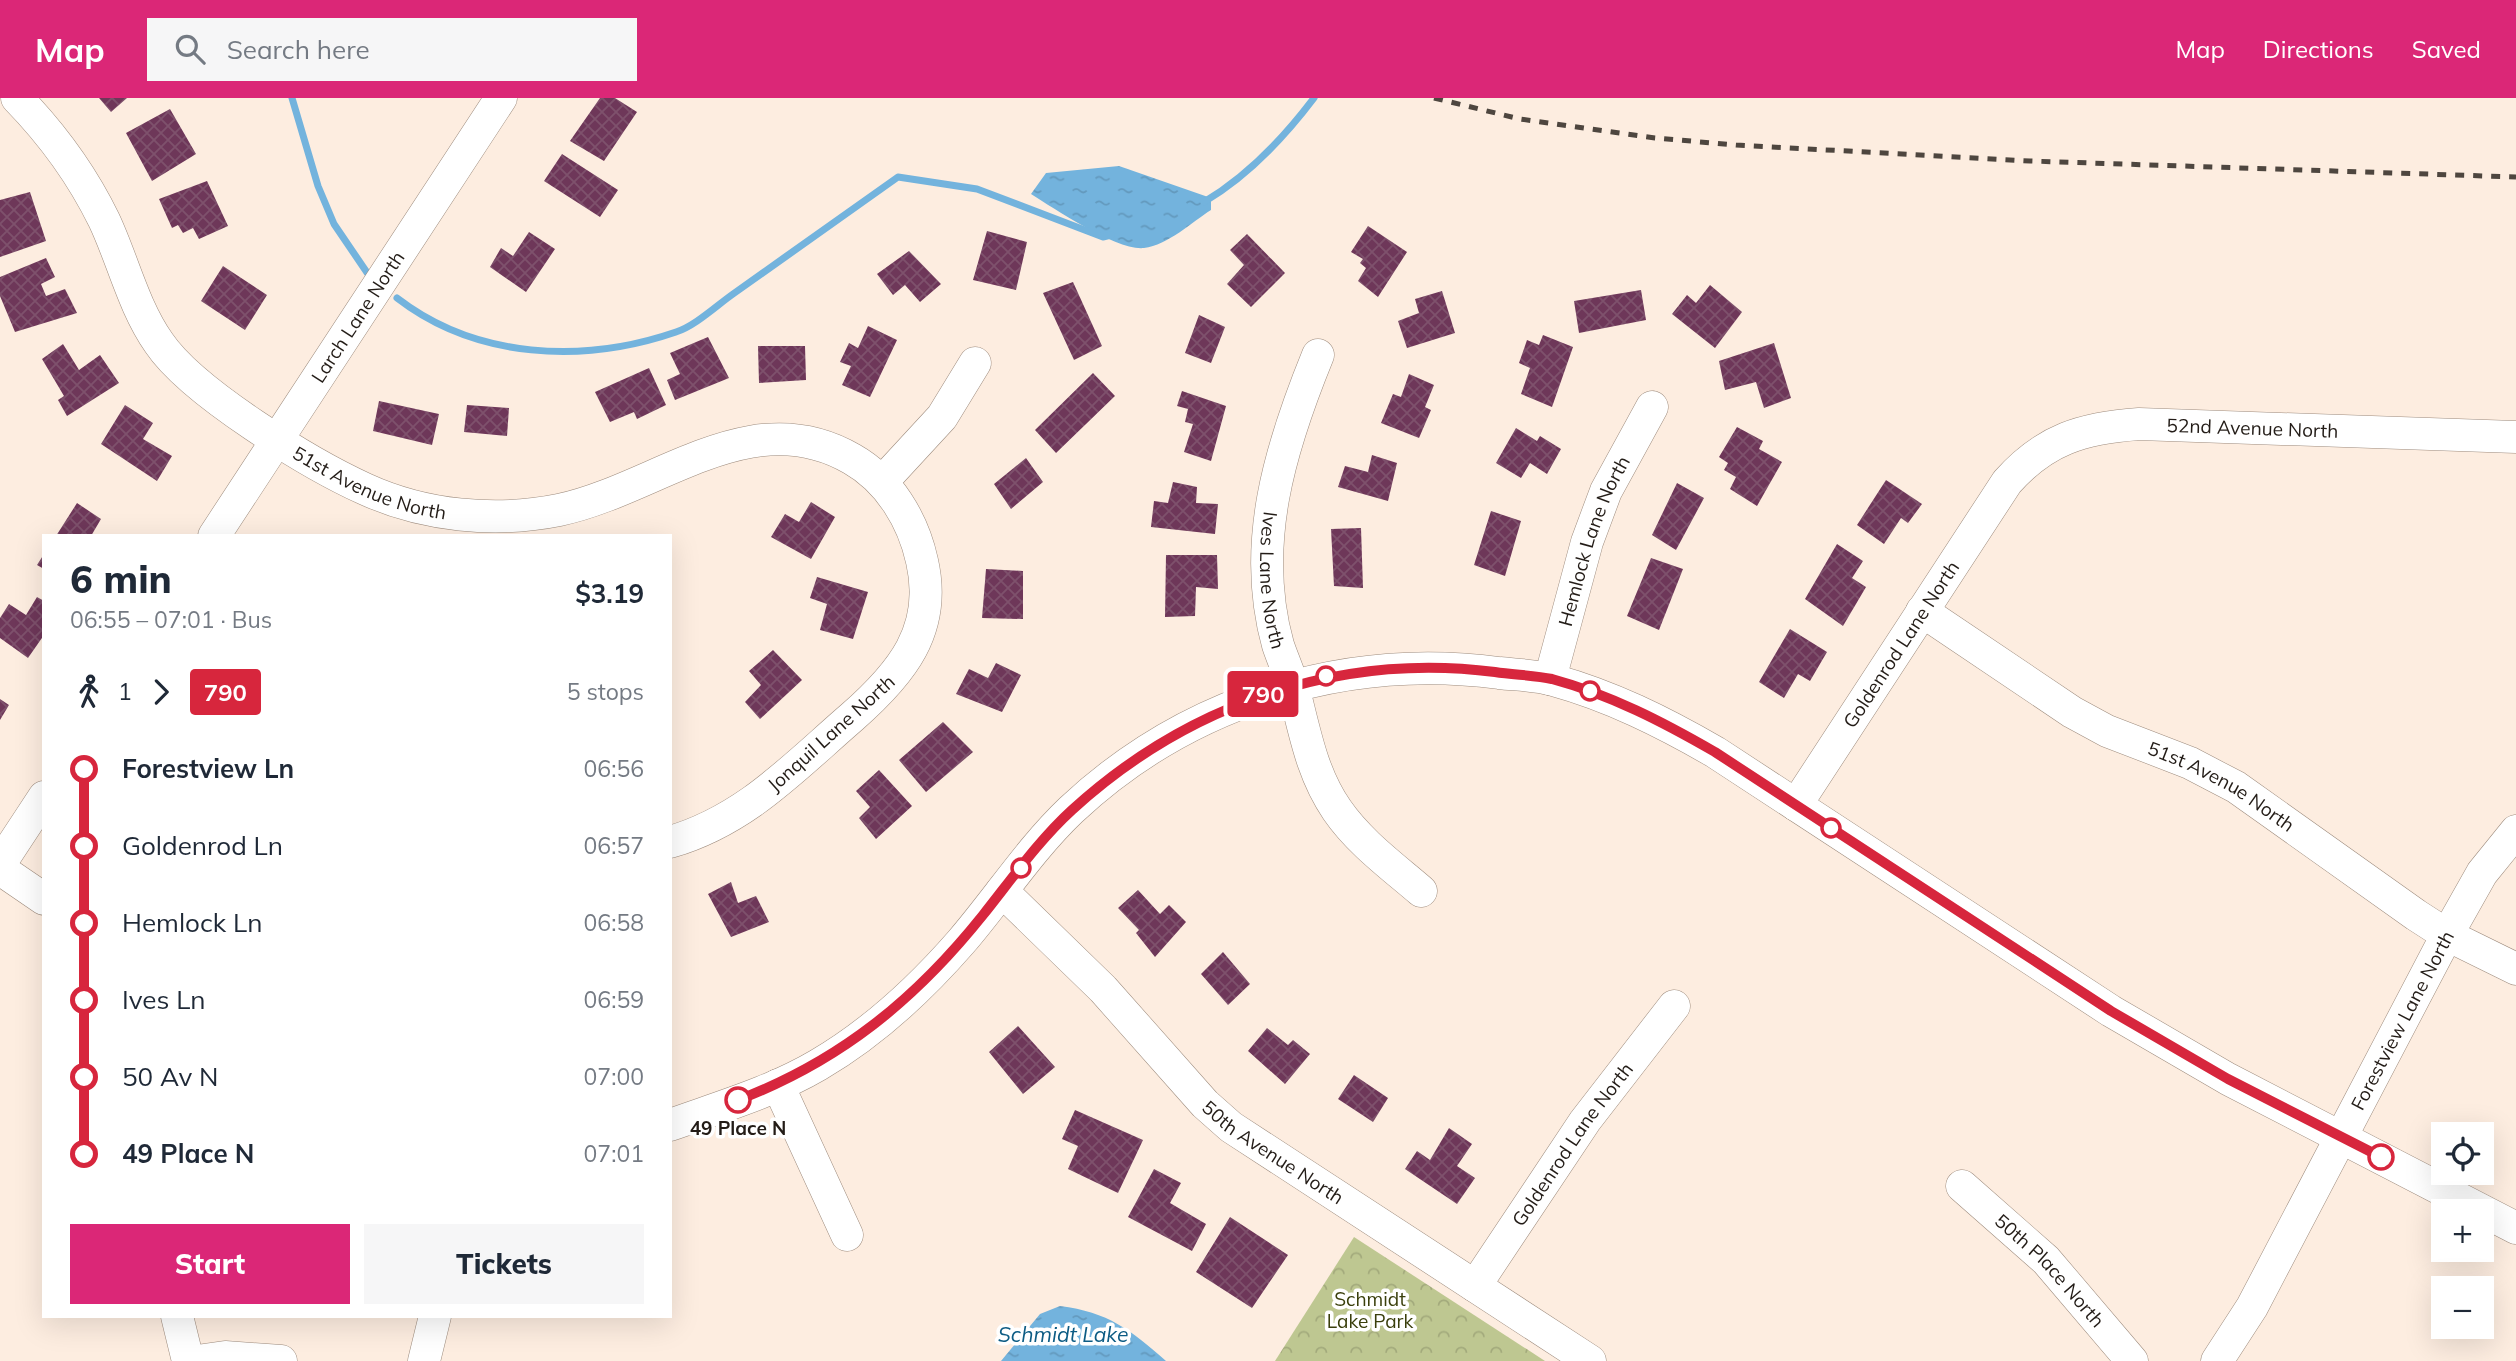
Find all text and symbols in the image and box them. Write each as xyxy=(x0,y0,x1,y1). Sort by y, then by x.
search box xyxy=(147,18,637,81)
text: Map xyxy=(35,29,105,70)
icon: search xyxy=(171,30,209,68)
text: Search here xyxy=(227,33,370,66)
text: Map xyxy=(2175,34,2225,64)
text: Directions xyxy=(2263,34,2374,64)
text: Saved xyxy=(2412,34,2481,64)
street label: Larch Lane North xyxy=(306,246,409,387)
street label: 52nd Avenue North xyxy=(2166,413,2339,443)
street label: 51st Avenue North xyxy=(288,441,448,525)
street label: Hemlock Lane North xyxy=(1553,451,1635,629)
street label: Ives Lane North xyxy=(1255,510,1291,652)
text: 6 min xyxy=(70,555,172,603)
street label: Goldenrod Lane North xyxy=(1838,556,1964,732)
text: $3.19 xyxy=(575,577,644,610)
text: 06:55 – 07:01 · Bus xyxy=(70,605,272,634)
unlabelled marker xyxy=(1316,666,1336,686)
street label: Jonquil Lane North xyxy=(762,670,900,796)
line badge: 790 xyxy=(1223,671,1303,717)
icon: walk xyxy=(70,673,108,711)
icon: forward xyxy=(142,673,180,711)
text: 1 xyxy=(118,677,132,706)
text: 790 xyxy=(204,677,247,707)
text: 5 stops xyxy=(567,677,644,706)
text: 790 xyxy=(1241,679,1285,709)
unlabelled marker xyxy=(1580,681,1600,701)
street label: 51st Avenue North xyxy=(2144,736,2299,837)
text: Forestview Ln xyxy=(122,752,294,785)
text: 06:56 xyxy=(584,754,644,783)
unlabelled marker xyxy=(1821,818,1841,838)
text: Goldenrod Ln xyxy=(122,829,283,862)
text: 06:57 xyxy=(584,831,644,860)
unlabelled marker xyxy=(1011,858,1031,878)
text: Hemlock Ln xyxy=(122,906,262,939)
text: 06:58 xyxy=(584,908,644,937)
street label: Forestview Lane North xyxy=(2345,927,2459,1114)
text: Ives Ln xyxy=(122,983,206,1016)
text: 06:59 xyxy=(584,985,644,1014)
street label: Goldenrod Lane North xyxy=(1506,1057,1638,1231)
text: 50 Av N xyxy=(122,1060,218,1093)
text: 07:00 xyxy=(584,1062,644,1091)
marker: 49 Place N xyxy=(725,1087,751,1113)
street label: 50th Avenue North xyxy=(1197,1095,1348,1209)
place label: 49 Place N xyxy=(690,1116,786,1140)
map controls xyxy=(2431,1122,2494,1339)
button: locate xyxy=(2431,1122,2494,1185)
text: 49 Place N xyxy=(122,1137,254,1170)
text: 07:01 xyxy=(584,1139,644,1168)
unlabelled marker xyxy=(2368,1144,2394,1170)
button: + xyxy=(2431,1199,2494,1262)
street label: 50th Place North xyxy=(1990,1208,2110,1332)
button: Start xyxy=(70,1224,350,1304)
button: Tickets xyxy=(364,1224,644,1304)
button: − xyxy=(2431,1276,2494,1339)
park label: Schmidt Lake Park xyxy=(1327,1287,1414,1333)
water label: Schmidt Lake xyxy=(998,1321,1128,1347)

